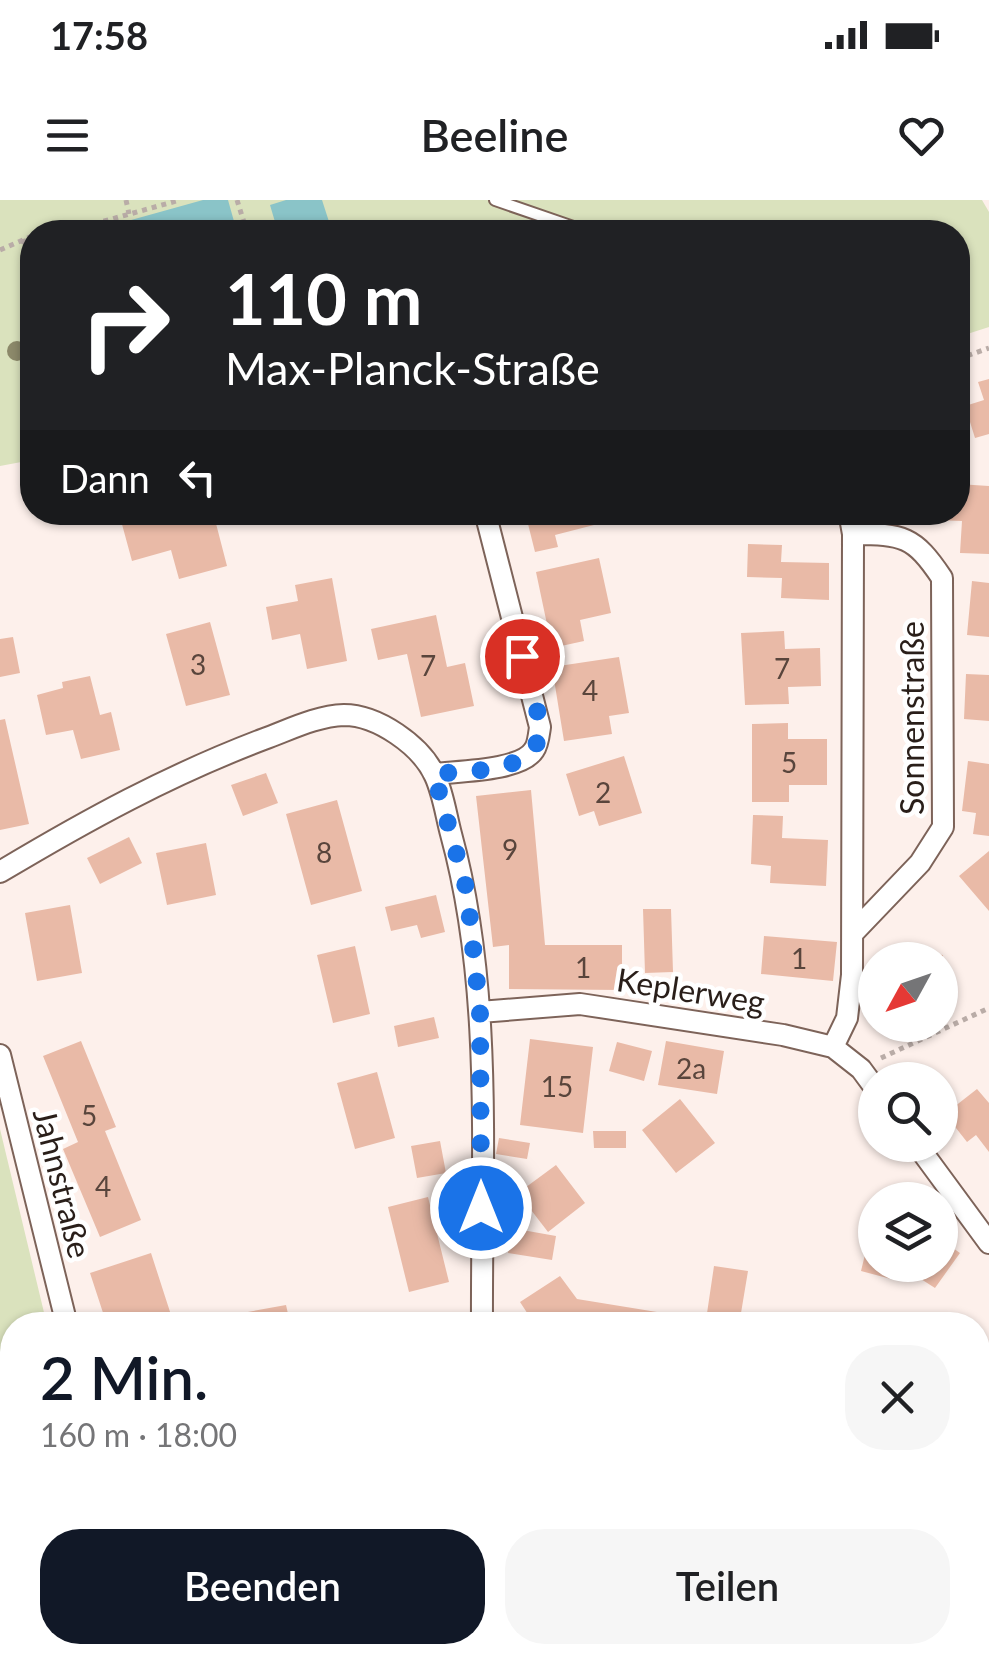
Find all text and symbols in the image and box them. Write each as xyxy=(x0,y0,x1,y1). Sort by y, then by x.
text: 17:58 xyxy=(50,12,148,58)
icon: menu xyxy=(40,108,95,163)
text: Beeline xyxy=(420,108,569,162)
icon: heart xyxy=(894,108,949,163)
text: 110 m xyxy=(225,256,422,340)
icon: right xyxy=(60,260,190,390)
text: Max-Planck-Straße xyxy=(225,341,600,395)
icon: left xyxy=(170,450,225,505)
text: Dann xyxy=(60,455,150,501)
pin xyxy=(480,614,565,699)
street label: Sonnenstraße xyxy=(892,621,931,815)
icon: arrive xyxy=(495,629,550,684)
house number: 3 xyxy=(190,647,206,681)
house number: 7 xyxy=(420,648,436,682)
house number: 7 xyxy=(774,651,790,685)
house number: 4 xyxy=(582,673,598,707)
house number: 5 xyxy=(781,745,797,779)
house number: 2 xyxy=(595,775,611,809)
house number: 9 xyxy=(502,832,518,866)
house number: 8 xyxy=(316,835,332,869)
house number: 1 xyxy=(791,941,807,975)
north arrow xyxy=(858,942,958,1042)
map controls xyxy=(858,942,958,1282)
house number: 1 xyxy=(575,950,591,984)
street label: Keplerweg xyxy=(614,959,768,1021)
house number: 2a xyxy=(676,1051,706,1085)
button: search xyxy=(858,1062,958,1162)
house number: 15 xyxy=(541,1069,573,1103)
house number: 5 xyxy=(81,1098,97,1132)
street label: Jahnstraße xyxy=(26,1104,100,1262)
position arrow xyxy=(429,1156,533,1260)
house number: 4 xyxy=(95,1169,111,1203)
button: layers xyxy=(858,1182,958,1282)
text: 2 Min. xyxy=(40,1341,208,1413)
button: close xyxy=(845,1345,950,1450)
text: 160 m · 18:00 xyxy=(40,1415,237,1454)
button: Beenden xyxy=(40,1529,485,1644)
button: Teilen xyxy=(505,1529,950,1644)

